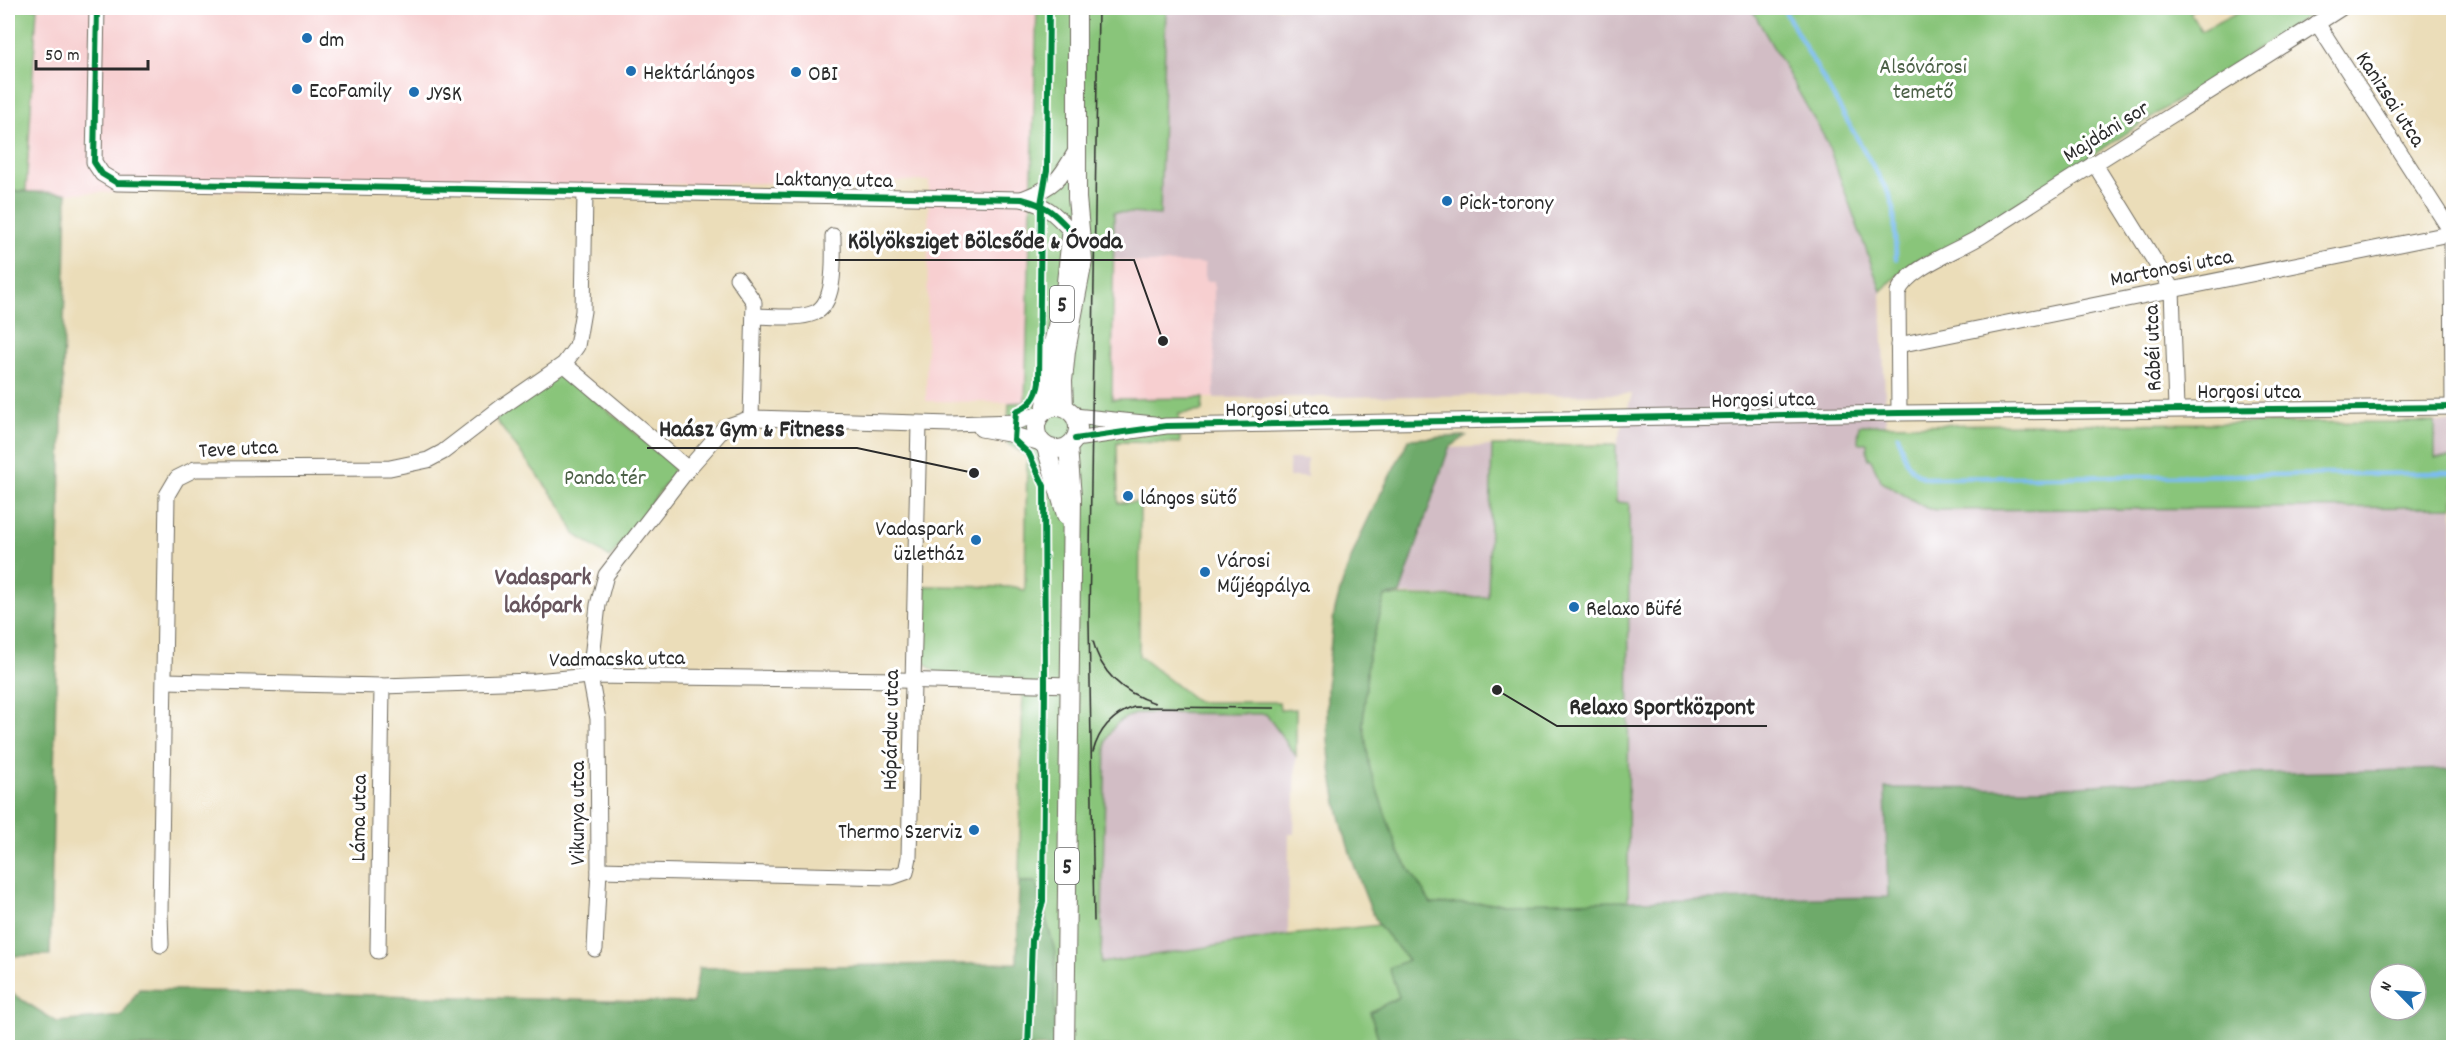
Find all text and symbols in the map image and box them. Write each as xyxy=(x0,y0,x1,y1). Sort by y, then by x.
place label: dm xyxy=(319,26,344,57)
marker: dm xyxy=(300,31,314,45)
scale bar xyxy=(36,33,148,71)
text: 50 m xyxy=(45,44,80,69)
street label: Kanizsai utca xyxy=(2347,46,2432,154)
park label: Alsóvárosi temető xyxy=(1879,53,1967,109)
place label: Hektárlángos xyxy=(643,59,755,90)
place label: OBI xyxy=(808,60,838,91)
marker: Hektárlángos xyxy=(624,64,638,78)
marker: OBI xyxy=(789,65,803,79)
place label: EcoFamily xyxy=(309,77,392,108)
place label: JYSK xyxy=(426,80,462,111)
marker: EcoFamily xyxy=(290,82,304,96)
marker: JYSK xyxy=(407,85,421,99)
street label: Majdáni sor xyxy=(2058,94,2157,172)
street label: Laktanya utca xyxy=(775,165,894,198)
place label: Pick-torony xyxy=(1459,189,1554,220)
marker: Pick-torony xyxy=(1440,194,1454,208)
callout: Kölyöksziget Bölcsőde & Óvoda xyxy=(835,218,1134,260)
text: Kölyöksziget Bölcsőde & Óvoda xyxy=(848,226,1123,260)
street label: Martonosi utca xyxy=(2108,242,2236,297)
road number: 5 xyxy=(1050,286,1074,322)
street label: Rábéi utca xyxy=(2137,303,2171,392)
street label: Horgosi utca xyxy=(2197,378,2302,409)
street label: Horgosi utca xyxy=(1711,385,1816,418)
street label: Horgosi utca xyxy=(1225,394,1330,427)
callout: Haász Gym & Fitness xyxy=(647,406,857,448)
text: Haász Gym & Fitness xyxy=(659,414,845,448)
street label: Teve utca xyxy=(198,433,279,468)
park label: Panda tér xyxy=(564,464,647,495)
place label: lángos sütő xyxy=(1140,484,1237,515)
marker: lángos sütő xyxy=(1121,489,1135,503)
place label: Vadaspark üzletház xyxy=(876,515,965,571)
marker: Vadaspark üzletház xyxy=(969,533,983,547)
place label: Városi Műjégpálya xyxy=(1217,547,1311,603)
district label: Vadaspark lakópark xyxy=(495,562,591,624)
marker: Városi Műjégpálya xyxy=(1198,565,1212,579)
place label: Relaxo Büfé xyxy=(1586,595,1682,626)
marker: Relaxo Büfé xyxy=(1567,600,1581,614)
street label: Vadmacska utca xyxy=(549,644,686,677)
street label: Hópárduc utca xyxy=(876,669,909,791)
callout: Relaxo Sportközpont xyxy=(1557,684,1767,726)
text: Relaxo Sportközpont xyxy=(1569,692,1755,726)
street label: Vikunya utca xyxy=(564,760,595,865)
street label: Láma utca xyxy=(344,774,377,862)
place label: Thermo Szerviz xyxy=(838,818,963,849)
marker: Thermo Szerviz xyxy=(967,823,981,837)
road number: 5 xyxy=(1055,848,1079,884)
north arrow xyxy=(2368,962,2428,1022)
text: N xyxy=(2375,978,2399,995)

